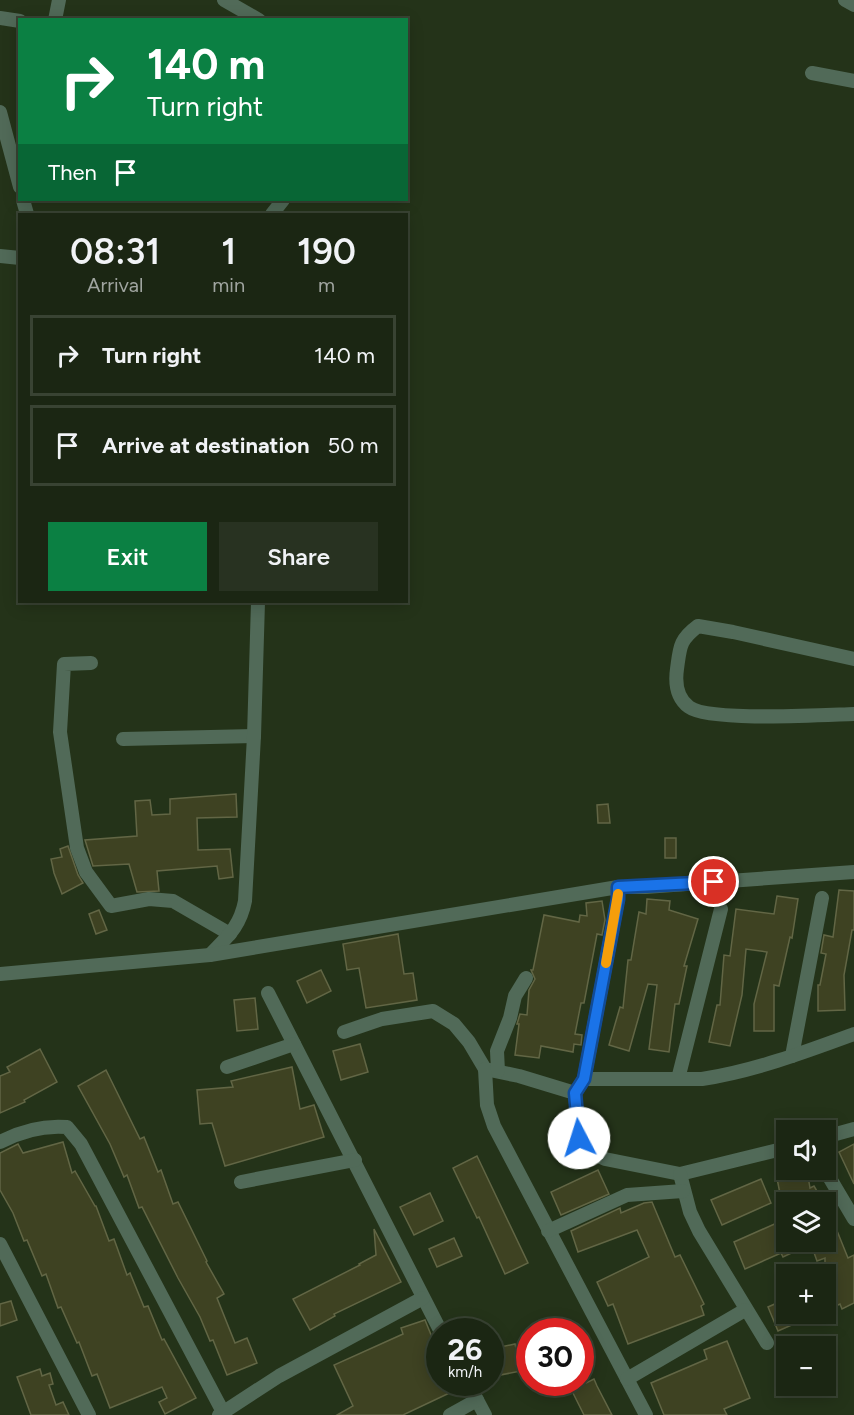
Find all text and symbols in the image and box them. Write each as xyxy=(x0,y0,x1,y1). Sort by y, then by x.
text: 140 m xyxy=(147,39,265,90)
icon: right xyxy=(48,42,126,120)
text: Turn right xyxy=(147,90,263,123)
icon: arrive xyxy=(109,156,142,189)
text: Then xyxy=(48,159,97,186)
text: 08:31 xyxy=(70,230,160,273)
text: 1 xyxy=(221,230,236,273)
text: 190 xyxy=(297,230,356,273)
text: Arrival xyxy=(87,273,143,297)
text: min xyxy=(212,273,245,297)
text: m xyxy=(318,273,335,297)
icon: right xyxy=(51,339,84,372)
text: Turn right xyxy=(102,342,201,369)
text: 140 m xyxy=(314,342,375,369)
icon: arrive xyxy=(51,429,84,462)
text: Arrive at destination xyxy=(102,432,310,459)
text: 50 m xyxy=(328,432,378,459)
button: Exit xyxy=(48,522,207,591)
button: Share xyxy=(219,522,378,591)
pin xyxy=(688,856,739,907)
icon: arrive xyxy=(697,865,730,898)
position arrow xyxy=(547,1106,611,1170)
map controls xyxy=(776,1120,836,1396)
button: sound xyxy=(776,1120,836,1180)
button: layers xyxy=(776,1192,836,1252)
button: + xyxy=(776,1264,836,1324)
speed limit sign: 30 xyxy=(516,1318,594,1396)
text: 26 xyxy=(448,1331,482,1368)
button: − xyxy=(776,1336,836,1396)
text: km/h xyxy=(448,1363,482,1381)

